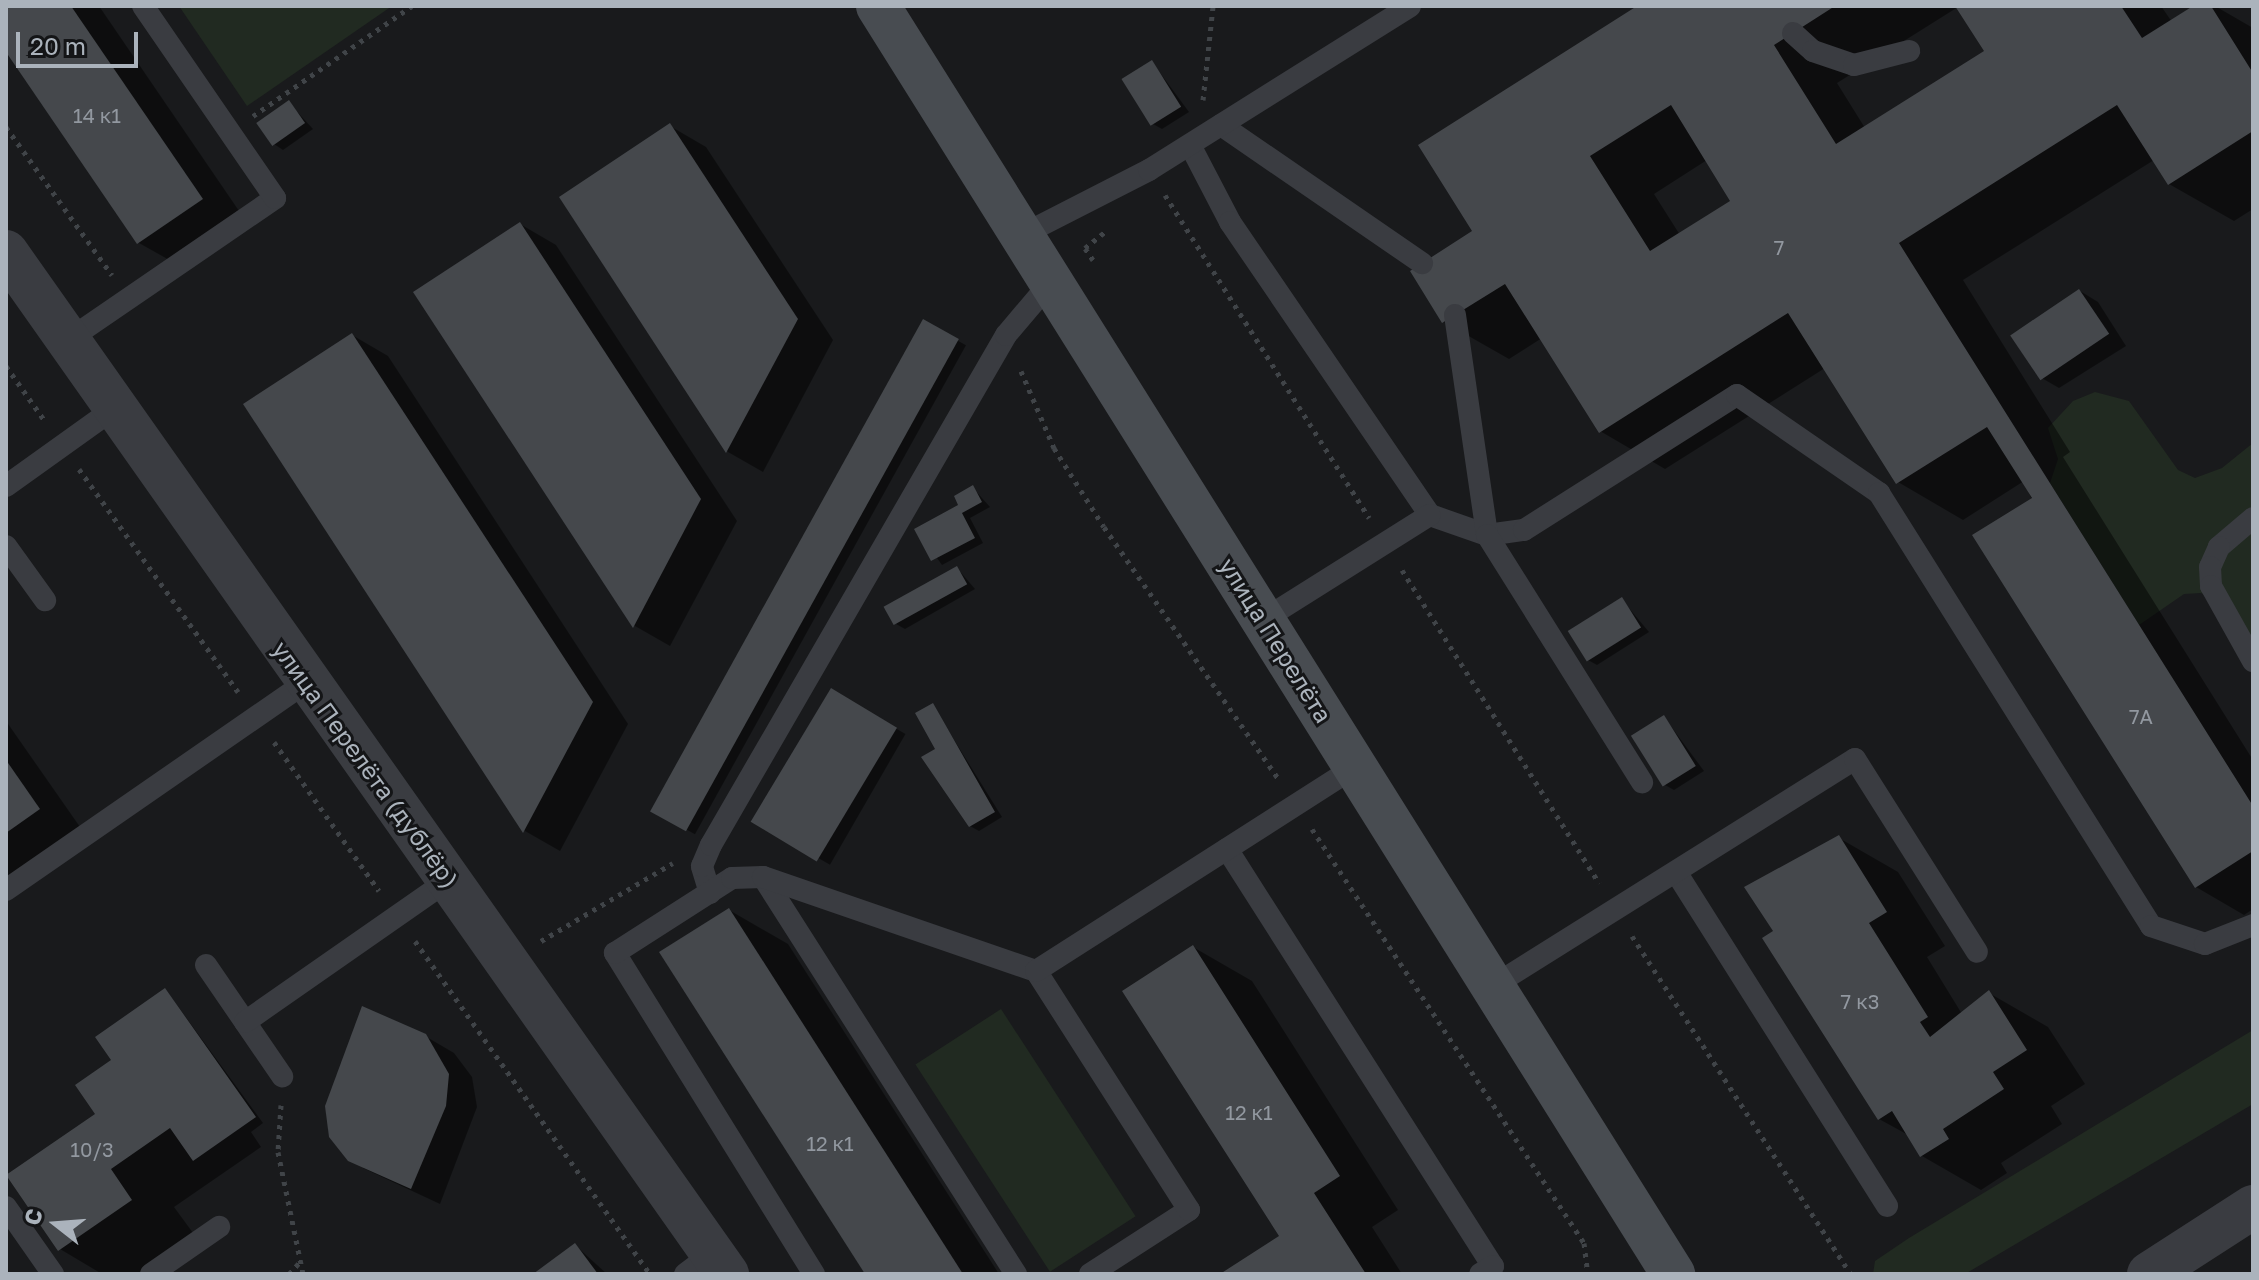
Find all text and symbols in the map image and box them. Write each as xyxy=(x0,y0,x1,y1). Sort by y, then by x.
scale bar xyxy=(20,16,142,66)
text: 20 m xyxy=(30,31,86,60)
house number: 14 к1 xyxy=(73,103,121,127)
house number: 7 xyxy=(1774,235,1784,259)
street label: улица Перелёта xyxy=(1214,552,1338,728)
street label: улица Перелёта (дублёр) xyxy=(267,635,465,893)
house number: 7А xyxy=(2129,704,2153,728)
house number: 7 к3 xyxy=(1841,989,1879,1013)
house number: 12 к1 xyxy=(1225,1100,1273,1124)
house number: 12 к1 xyxy=(806,1131,854,1155)
house number: 10/3 xyxy=(70,1137,114,1161)
north arrow xyxy=(16,1184,96,1264)
text: С xyxy=(17,1205,48,1228)

